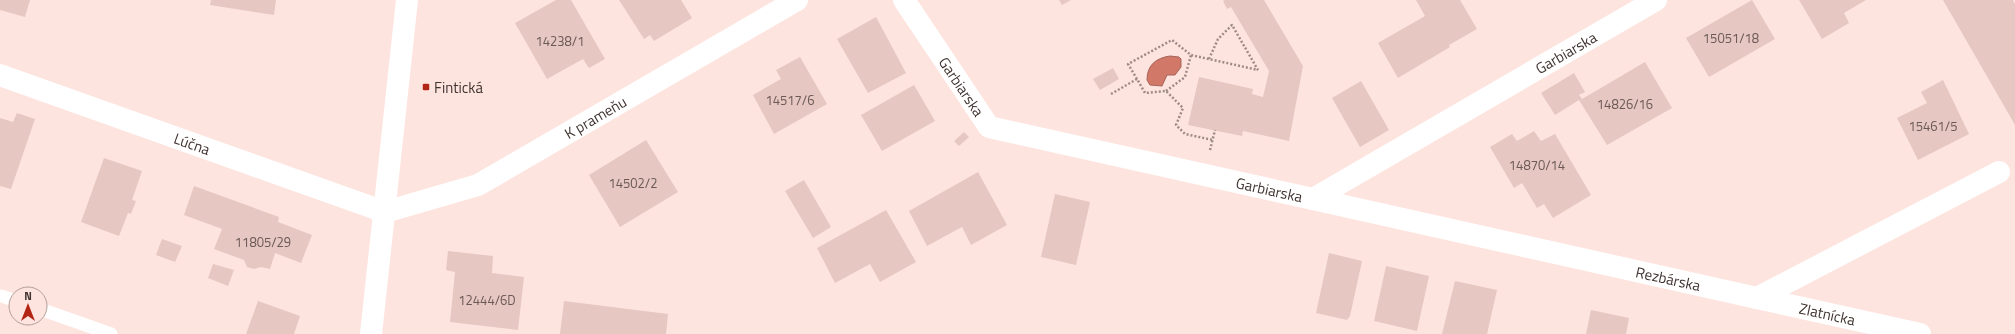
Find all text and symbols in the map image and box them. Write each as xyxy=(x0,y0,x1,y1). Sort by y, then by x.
street label: Garbiarska xyxy=(1531,25,1601,79)
house number: 15051/18 xyxy=(1703,28,1759,48)
house number: 14238/1 xyxy=(535,31,585,51)
street label: Garbiarska xyxy=(934,52,990,121)
place label: Fintická xyxy=(434,76,483,99)
marker: Fintická xyxy=(421,82,431,92)
street label: K prameňu xyxy=(560,90,631,144)
house number: 14517/6 xyxy=(765,90,815,110)
house number: 14826/16 xyxy=(1597,94,1653,114)
house number: 15461/5 xyxy=(1908,116,1958,136)
street label: Lúčna xyxy=(171,126,214,161)
house number: 14870/14 xyxy=(1509,155,1565,175)
street label: Garbiarska xyxy=(1234,171,1305,208)
house number: 14502/2 xyxy=(608,173,658,193)
house number: 11805/29 xyxy=(235,232,291,252)
street label: Rezbárska xyxy=(1634,260,1703,297)
north arrow xyxy=(8,286,48,326)
text: N xyxy=(24,288,32,304)
house number: 12444/6D xyxy=(458,290,516,310)
street label: Zlatnícka xyxy=(1797,296,1858,331)

